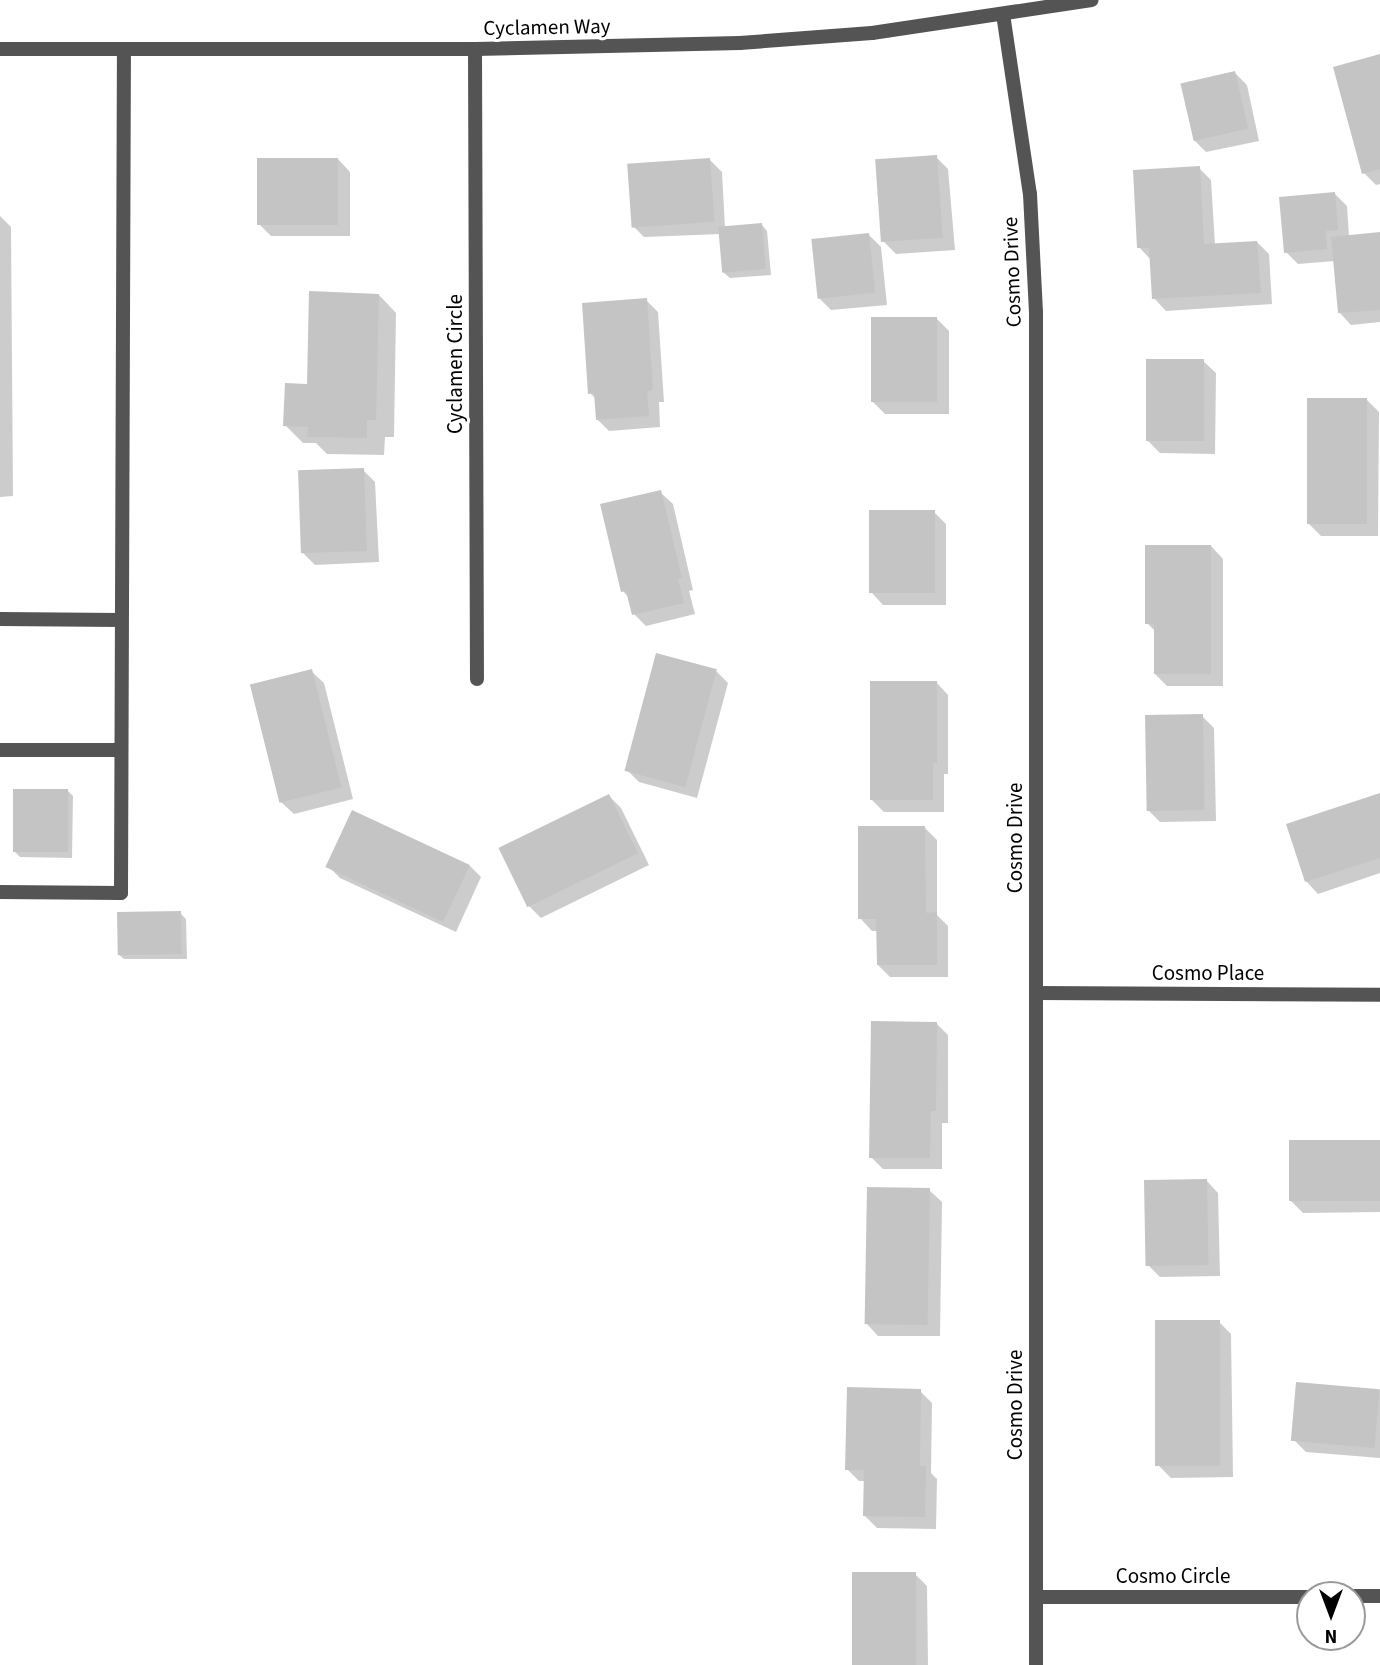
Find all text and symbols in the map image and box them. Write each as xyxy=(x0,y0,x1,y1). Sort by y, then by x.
street label: Cyclamen Way xyxy=(483,13,611,41)
street label: Cosmo Drive xyxy=(997,216,1027,328)
street label: Cyclamen Circle xyxy=(442,294,468,434)
street label: Cosmo Drive xyxy=(1002,783,1028,893)
street label: Cosmo Place xyxy=(1152,960,1264,986)
street label: Cosmo Drive xyxy=(1002,1350,1028,1460)
street label: Cosmo Circle xyxy=(1116,1563,1230,1589)
north arrow xyxy=(1296,1581,1366,1651)
text: N xyxy=(1325,1622,1337,1649)

